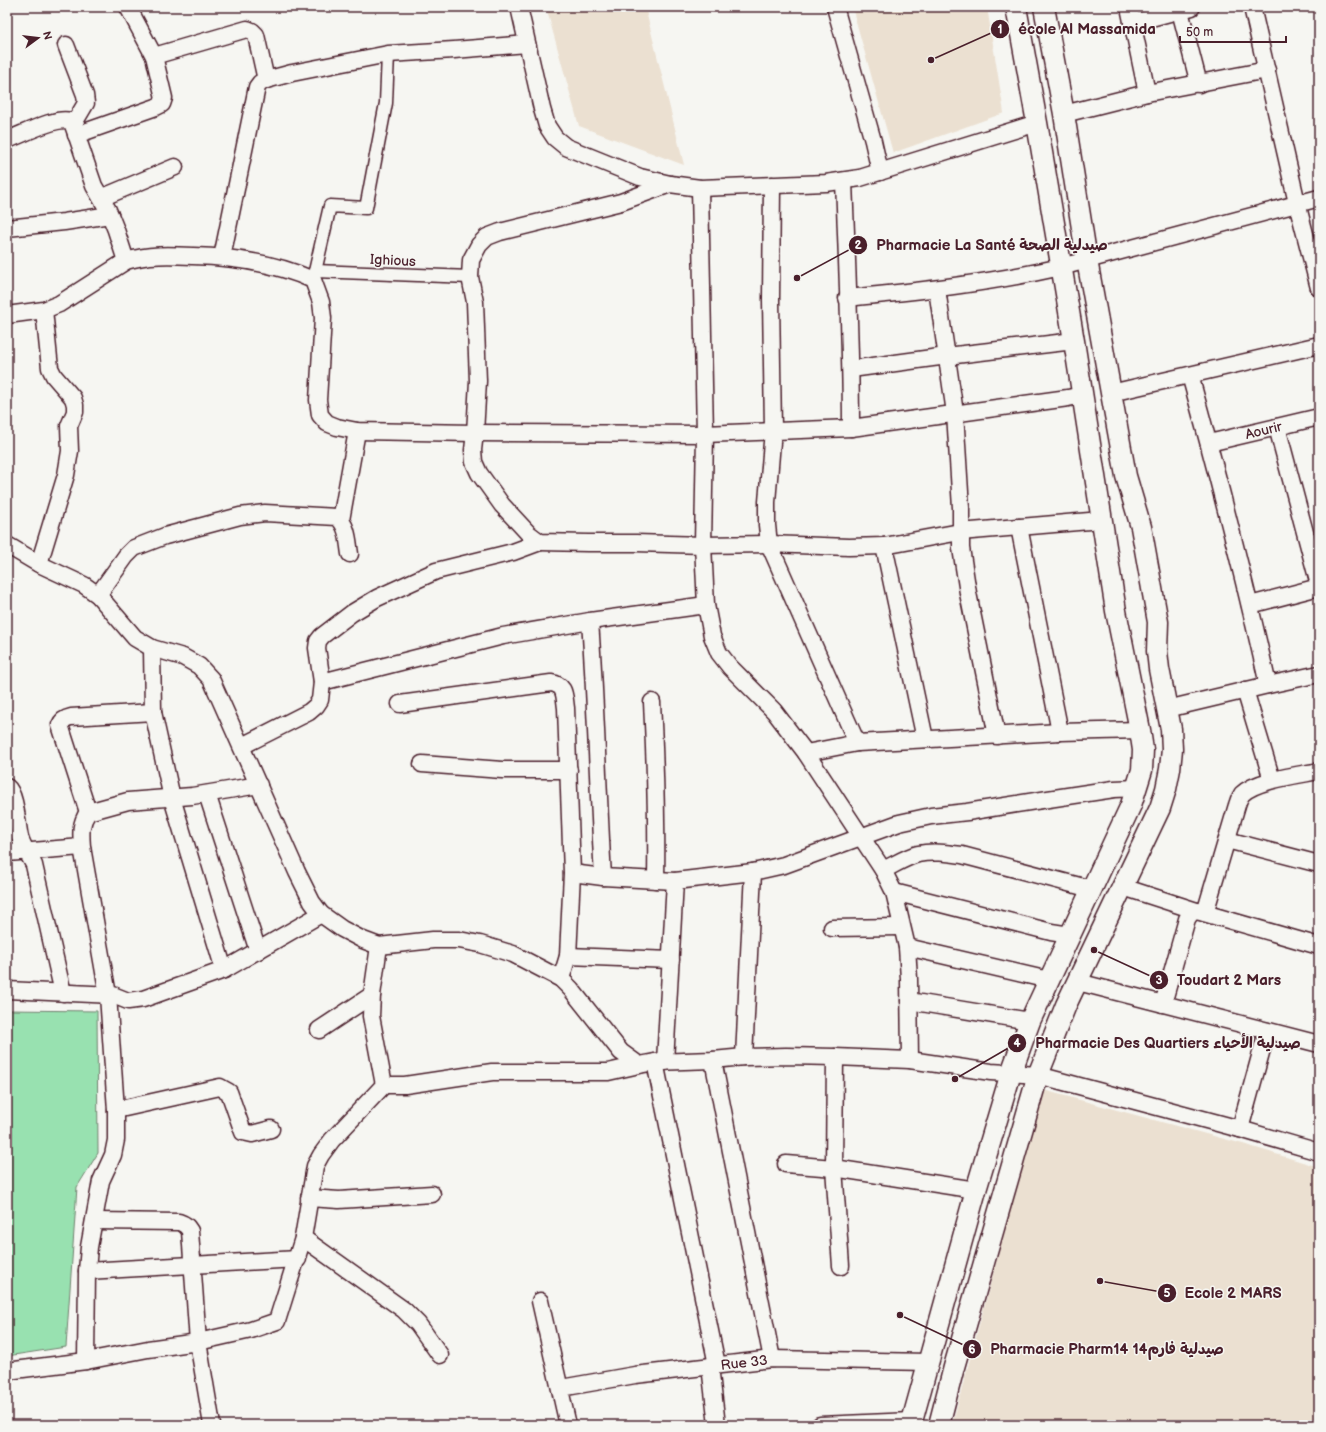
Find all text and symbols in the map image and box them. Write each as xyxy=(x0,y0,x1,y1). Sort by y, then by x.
callout: école Al Massamida xyxy=(990,15,1164,42)
north arrow xyxy=(18,18,58,58)
scale bar xyxy=(1180,18,1286,44)
text: école Al Massamida xyxy=(1018,20,1156,39)
text: 1 xyxy=(997,22,1003,37)
text: 50 m xyxy=(1186,25,1213,40)
text: N xyxy=(40,30,55,41)
callout: Pharmacie La Santé صيدلية الصحة xyxy=(848,231,1116,258)
text: Pharmacie La Santé صيدلية الصحة xyxy=(876,236,1108,255)
text: 2 xyxy=(854,238,862,253)
street label: Ighious xyxy=(370,251,416,270)
street label: Aourir xyxy=(1244,418,1285,443)
callout: Toudart 2 Mars xyxy=(1149,966,1289,993)
text: Toudart 2 Mars xyxy=(1177,971,1281,990)
text: 3 xyxy=(1155,973,1163,988)
callout: Pharmacie Des Quartiers صيدلية الأحياء xyxy=(1007,1029,1309,1056)
text: Pharmacie Des Quartiers صيدلية الأحياء xyxy=(1035,1032,1301,1053)
text: 4 xyxy=(1013,1036,1021,1051)
callout: Ecole 2 MARS xyxy=(1157,1280,1290,1307)
text: Ecole 2 MARS xyxy=(1184,1284,1282,1303)
text: 5 xyxy=(1164,1286,1171,1301)
callout: Pharmacie Pharm14 صيدلية فارم14 xyxy=(962,1335,1232,1362)
text: Pharmacie Pharm14 صيدلية فارم14 xyxy=(990,1340,1224,1360)
text: 6 xyxy=(968,1342,976,1357)
street label: Rue 33 xyxy=(720,1352,769,1374)

